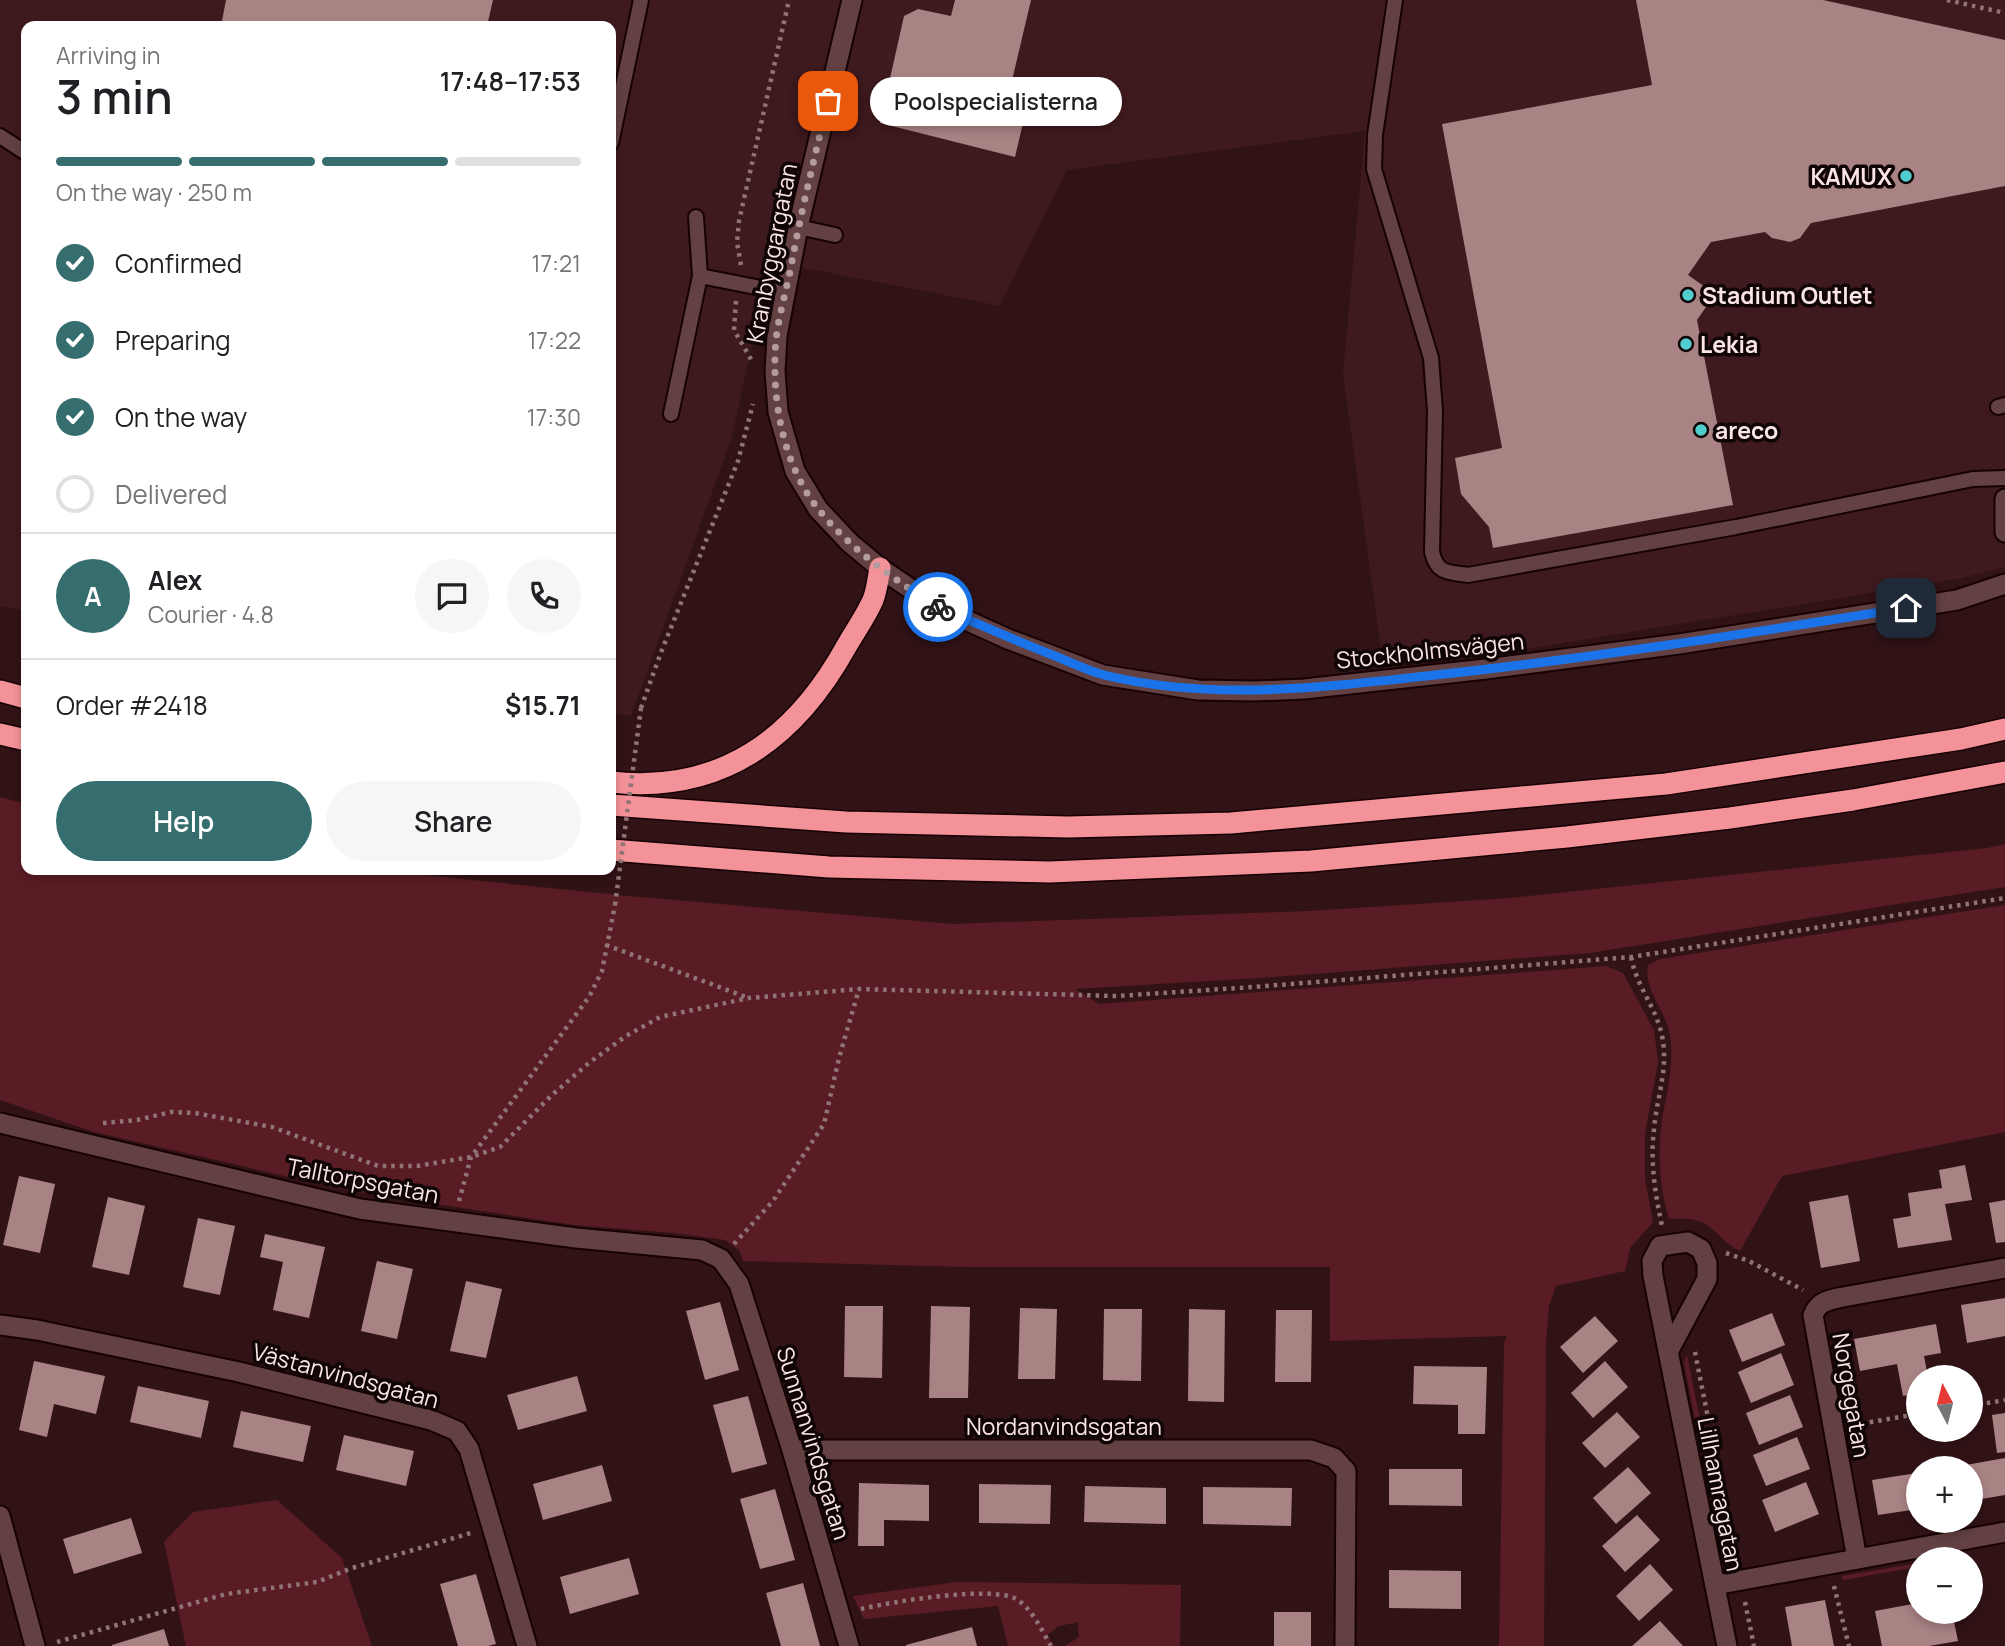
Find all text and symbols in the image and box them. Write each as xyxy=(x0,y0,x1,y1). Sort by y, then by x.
text: Arriving in xyxy=(56,39,161,71)
text: 17:48–17:53 xyxy=(440,63,581,99)
text: 3 min xyxy=(56,65,173,128)
pin xyxy=(798,71,858,131)
callout: Poolspecialisterna xyxy=(870,76,1122,126)
icon: bag xyxy=(809,82,847,120)
text: Poolspecialisterna xyxy=(894,85,1098,117)
street label: Kranbyggargatan xyxy=(738,160,804,346)
place label: KAMUX xyxy=(1810,160,1892,192)
marker: KAMUX xyxy=(1898,168,1914,184)
text: On the way · 250 m xyxy=(56,176,252,208)
icon: check xyxy=(56,244,94,282)
text: Confirmed xyxy=(115,245,242,281)
text: 17:21 xyxy=(532,247,581,279)
place label: Stadium Outlet xyxy=(1702,279,1872,311)
marker: Stadium Outlet xyxy=(1680,287,1696,303)
icon: check xyxy=(56,321,94,359)
text: Preparing xyxy=(115,322,231,358)
text: 17:22 xyxy=(527,324,581,356)
place label: Lekia xyxy=(1700,328,1758,360)
marker: Lekia xyxy=(1678,336,1694,352)
icon: check xyxy=(56,398,94,436)
text: On the way xyxy=(115,399,247,435)
text: 17:30 xyxy=(527,401,581,433)
place label: areco xyxy=(1715,414,1778,446)
marker: areco xyxy=(1693,422,1709,438)
text: Delivered xyxy=(115,476,227,512)
button: chat xyxy=(415,559,489,633)
button: phone xyxy=(507,559,581,633)
text: Alex xyxy=(148,562,202,598)
courier xyxy=(903,572,973,642)
text: A xyxy=(84,578,102,614)
pin xyxy=(1876,578,1936,638)
icon: bike xyxy=(919,588,957,626)
icon: home xyxy=(1887,589,1925,627)
text: Courier · 4.8 xyxy=(148,598,274,630)
street label: Stockholmsvägen xyxy=(1335,624,1525,676)
text: Order #2418 xyxy=(56,687,208,723)
text: $15.71 xyxy=(505,687,581,723)
button: Help xyxy=(56,781,312,861)
button: Share xyxy=(326,781,581,861)
street label: Talltorpsgatan xyxy=(284,1150,442,1210)
street label: Norgegatan xyxy=(1825,1330,1879,1460)
street label: Västanvindsgatan xyxy=(249,1335,443,1415)
street label: Sunnanvindsgatan xyxy=(769,1343,859,1543)
north arrow xyxy=(1906,1365,1983,1442)
map controls xyxy=(1906,1365,1983,1624)
street label: Nordanvindsgatan xyxy=(966,1410,1162,1442)
street label: Lillhamragatan xyxy=(1690,1414,1752,1574)
button: + xyxy=(1906,1456,1983,1533)
button: − xyxy=(1906,1547,1983,1624)

